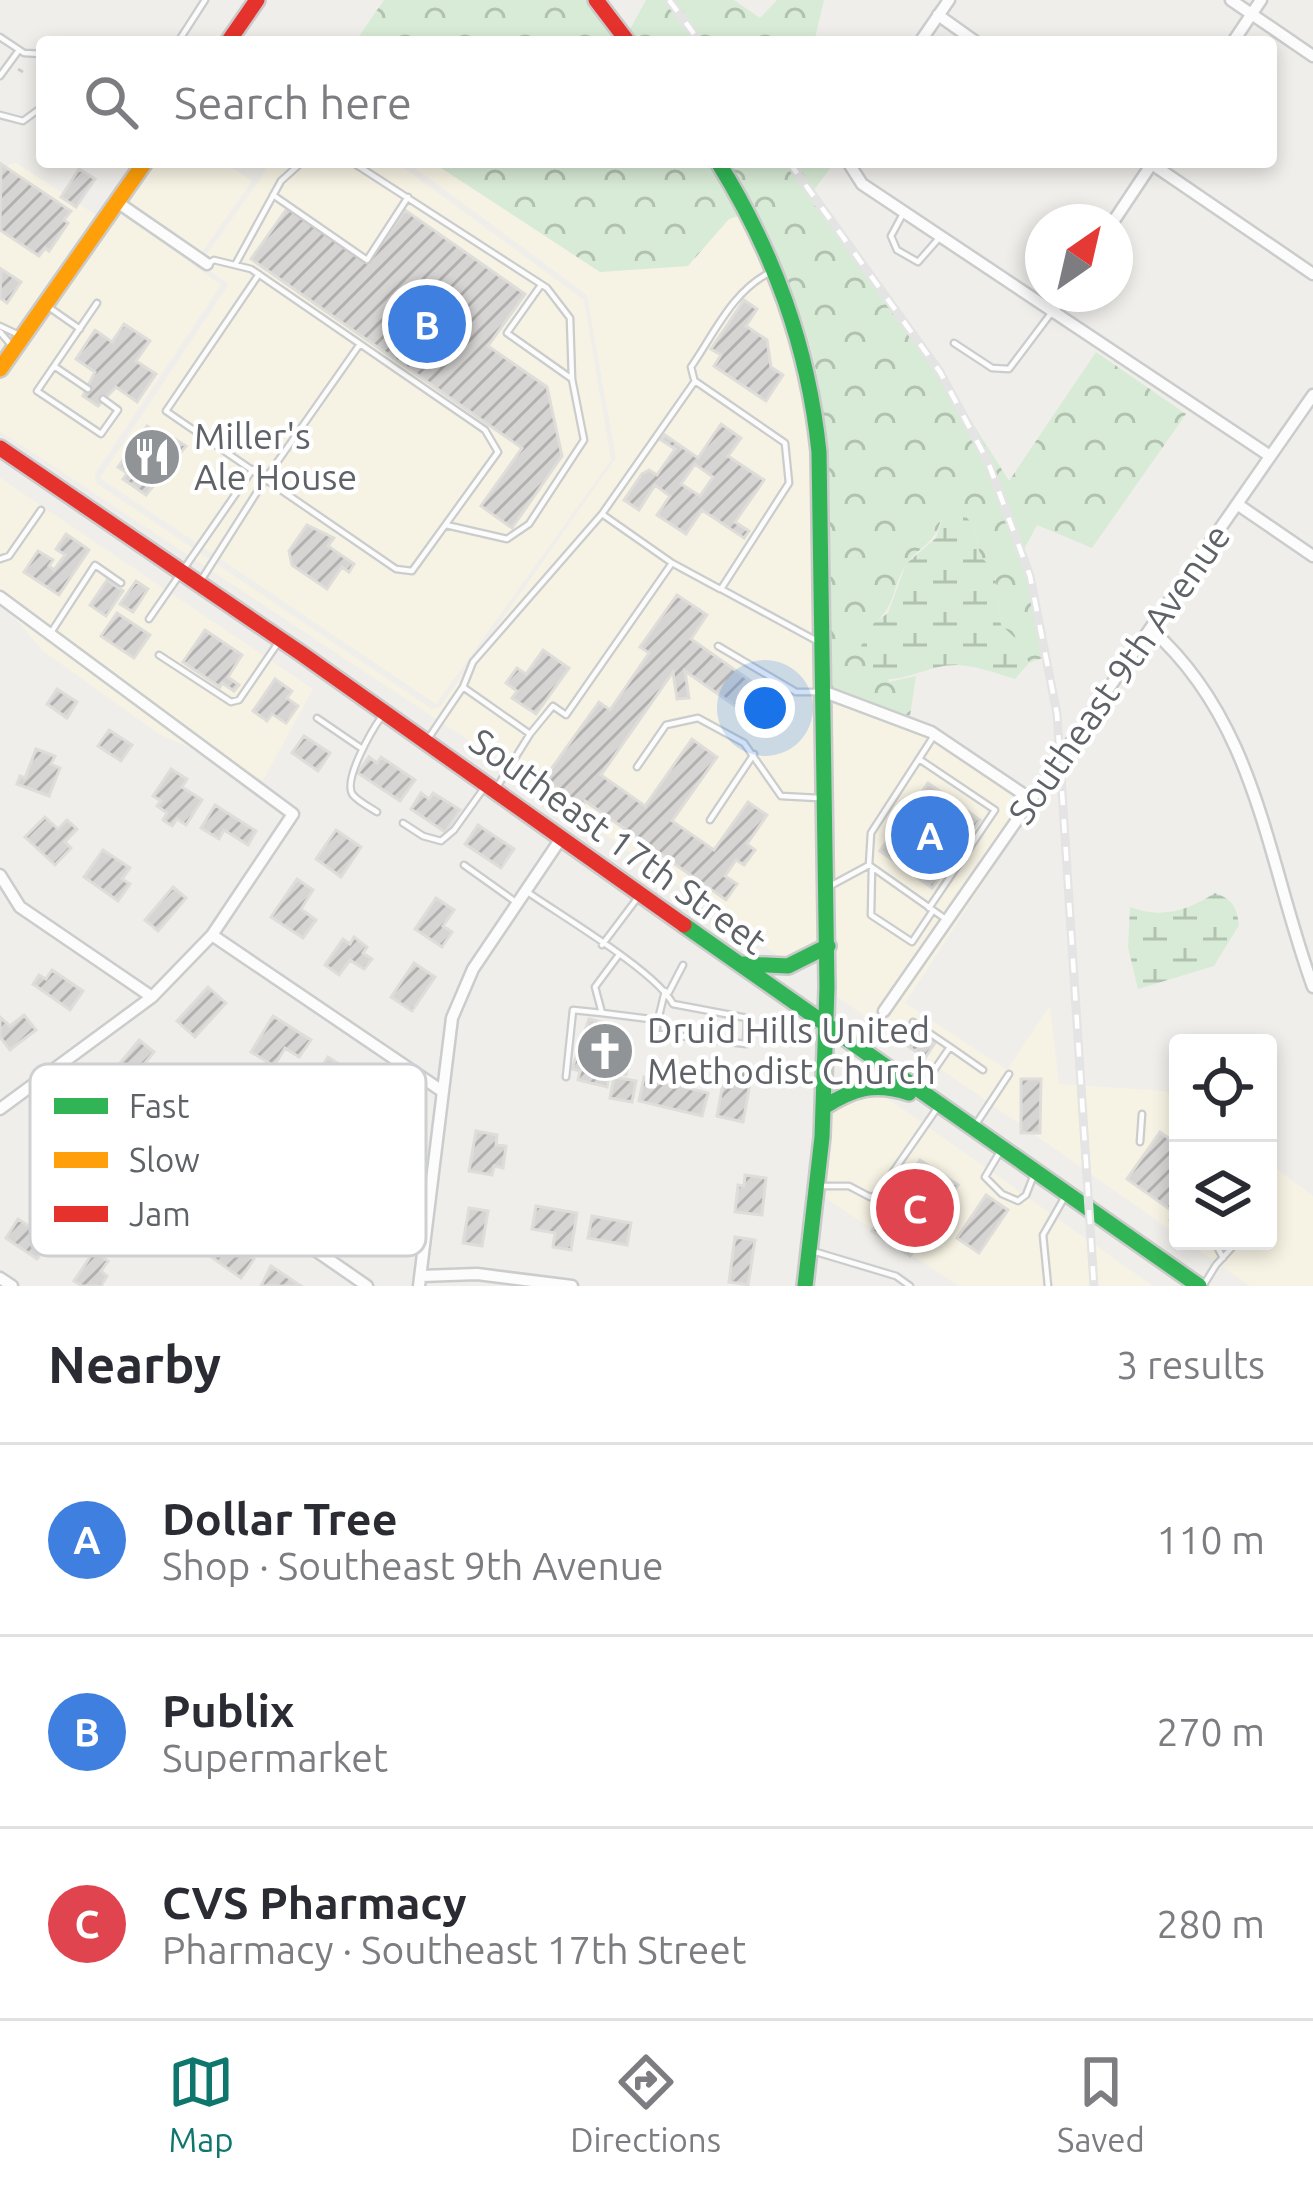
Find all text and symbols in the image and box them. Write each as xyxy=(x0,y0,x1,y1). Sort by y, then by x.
search box xyxy=(36,36,1277,168)
icon: search xyxy=(78,69,144,135)
text: Search here xyxy=(174,77,412,128)
north arrow xyxy=(1025,204,1133,312)
pin: B xyxy=(388,279,466,369)
place label: Miller's Ale House xyxy=(194,415,357,497)
restaurant icon: Miller's Ale House xyxy=(121,426,183,488)
street label: Southeast 9th Avenue xyxy=(1000,516,1238,831)
your location xyxy=(735,678,795,738)
street label: Southeast 17th Street xyxy=(462,719,774,962)
pin: A xyxy=(891,790,969,880)
place label: Druid Hills United Methodist Church xyxy=(647,1009,936,1091)
church icon: Druid Hills United Methodist Church xyxy=(574,1020,636,1082)
map controls xyxy=(1169,1034,1277,1250)
button: locate xyxy=(1169,1034,1277,1142)
legend xyxy=(30,1064,426,1256)
text: Fast xyxy=(129,1087,189,1124)
text: Slow xyxy=(129,1141,200,1178)
button: layers xyxy=(1169,1142,1277,1250)
pin: C xyxy=(876,1163,954,1253)
text: Jam xyxy=(129,1195,191,1232)
text: Nearby xyxy=(48,1335,221,1393)
text: 3 results xyxy=(1116,1343,1265,1386)
text: Dollar Tree xyxy=(162,1493,398,1544)
text: A xyxy=(73,1518,101,1561)
text: 110 m xyxy=(1156,1518,1265,1561)
text: Shop · Southeast 9th Avenue xyxy=(162,1544,664,1587)
text: Publix xyxy=(162,1685,294,1736)
text: B xyxy=(74,1710,100,1753)
text: 270 m xyxy=(1156,1710,1265,1753)
text: Supermarket xyxy=(162,1736,388,1779)
text: CVS Pharmacy xyxy=(162,1877,467,1928)
text: C xyxy=(75,1902,99,1945)
text: 280 m xyxy=(1156,1902,1265,1945)
text: Pharmacy · Southeast 17th Street xyxy=(162,1928,746,1971)
tab: Map xyxy=(168,2049,234,2158)
tab: Directions xyxy=(570,2049,721,2158)
tab: Saved xyxy=(1057,2049,1145,2158)

